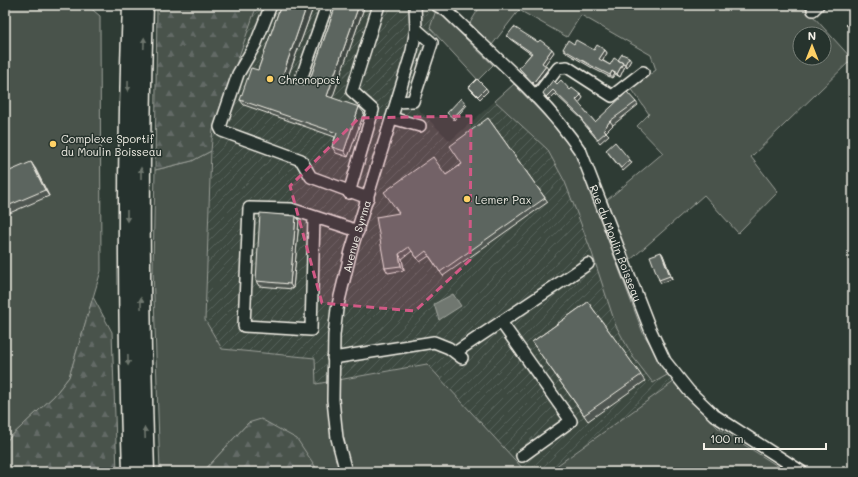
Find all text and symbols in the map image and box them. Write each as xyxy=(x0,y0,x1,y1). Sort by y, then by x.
north arrow xyxy=(792,26,832,66)
text: N xyxy=(808,28,816,43)
one-way arrow xyxy=(141,36,147,49)
place label: Chronopost xyxy=(278,72,340,87)
marker: Chronopost xyxy=(265,74,275,84)
one-way arrow xyxy=(125,80,132,92)
place label: Complexe Sportif du Moulin Boisseau xyxy=(61,131,162,159)
marker: Complexe Sportif du Moulin Boisseau xyxy=(48,139,58,149)
one-way arrow xyxy=(138,167,145,179)
street label: Rue du Moulin Boisseau xyxy=(587,182,646,303)
place label: Lemer Pax xyxy=(475,192,532,207)
marker: Lemer Pax xyxy=(462,194,472,204)
street label: Avenue Syrma xyxy=(339,198,374,274)
one-way arrow xyxy=(124,210,130,223)
one-way arrow xyxy=(138,297,145,309)
one-way arrow xyxy=(125,354,131,367)
scale bar xyxy=(704,425,826,451)
one-way arrow xyxy=(142,426,148,439)
text: 100 m xyxy=(710,430,744,446)

